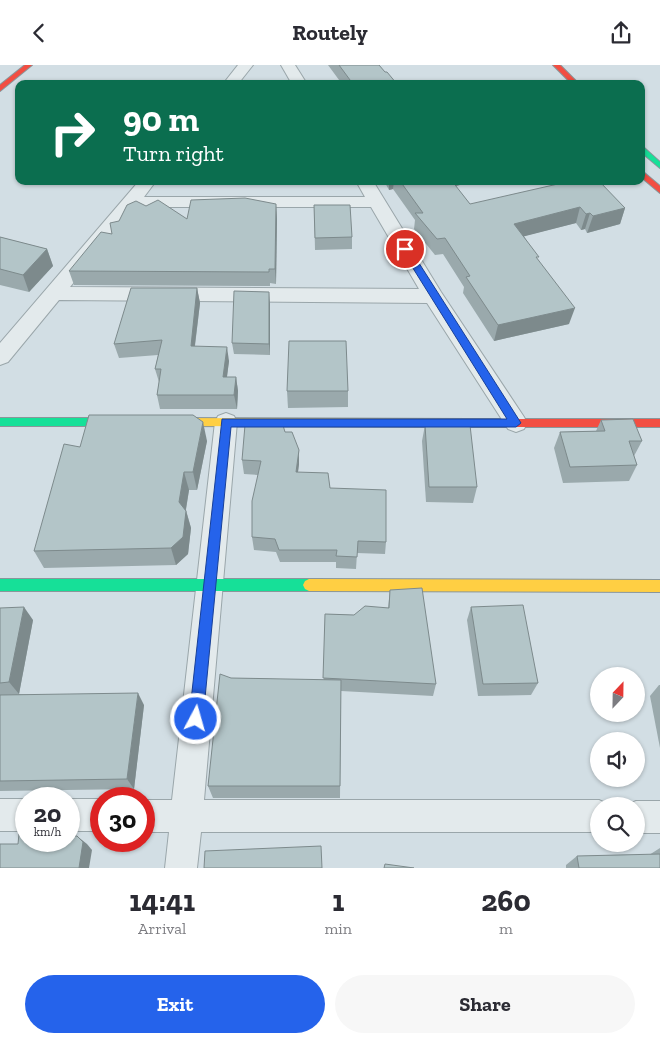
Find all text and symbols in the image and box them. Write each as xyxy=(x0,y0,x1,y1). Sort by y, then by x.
icon: back xyxy=(25,19,53,47)
text: Routely xyxy=(292,19,368,46)
icon: share xyxy=(607,19,635,47)
text: 90 m xyxy=(123,98,199,140)
icon: right xyxy=(40,100,105,165)
text: Turn right xyxy=(123,140,224,167)
pin xyxy=(384,228,426,270)
icon: arrive xyxy=(391,235,419,263)
north arrow xyxy=(590,667,645,723)
map controls xyxy=(590,667,645,852)
position arrow xyxy=(169,692,221,744)
button: sound xyxy=(590,732,645,787)
speed limit sign: 30 xyxy=(90,787,155,852)
button: search xyxy=(590,797,645,852)
text: 20 xyxy=(34,798,61,828)
text: km/h xyxy=(34,825,61,839)
text: 14:41 xyxy=(129,883,195,919)
text: 1 xyxy=(332,883,344,919)
text: 260 xyxy=(481,883,531,919)
text: Arrival xyxy=(138,919,186,938)
text: min xyxy=(324,919,352,938)
text: m xyxy=(499,919,513,938)
button: Exit xyxy=(25,975,325,1033)
button: Share xyxy=(335,975,635,1033)

